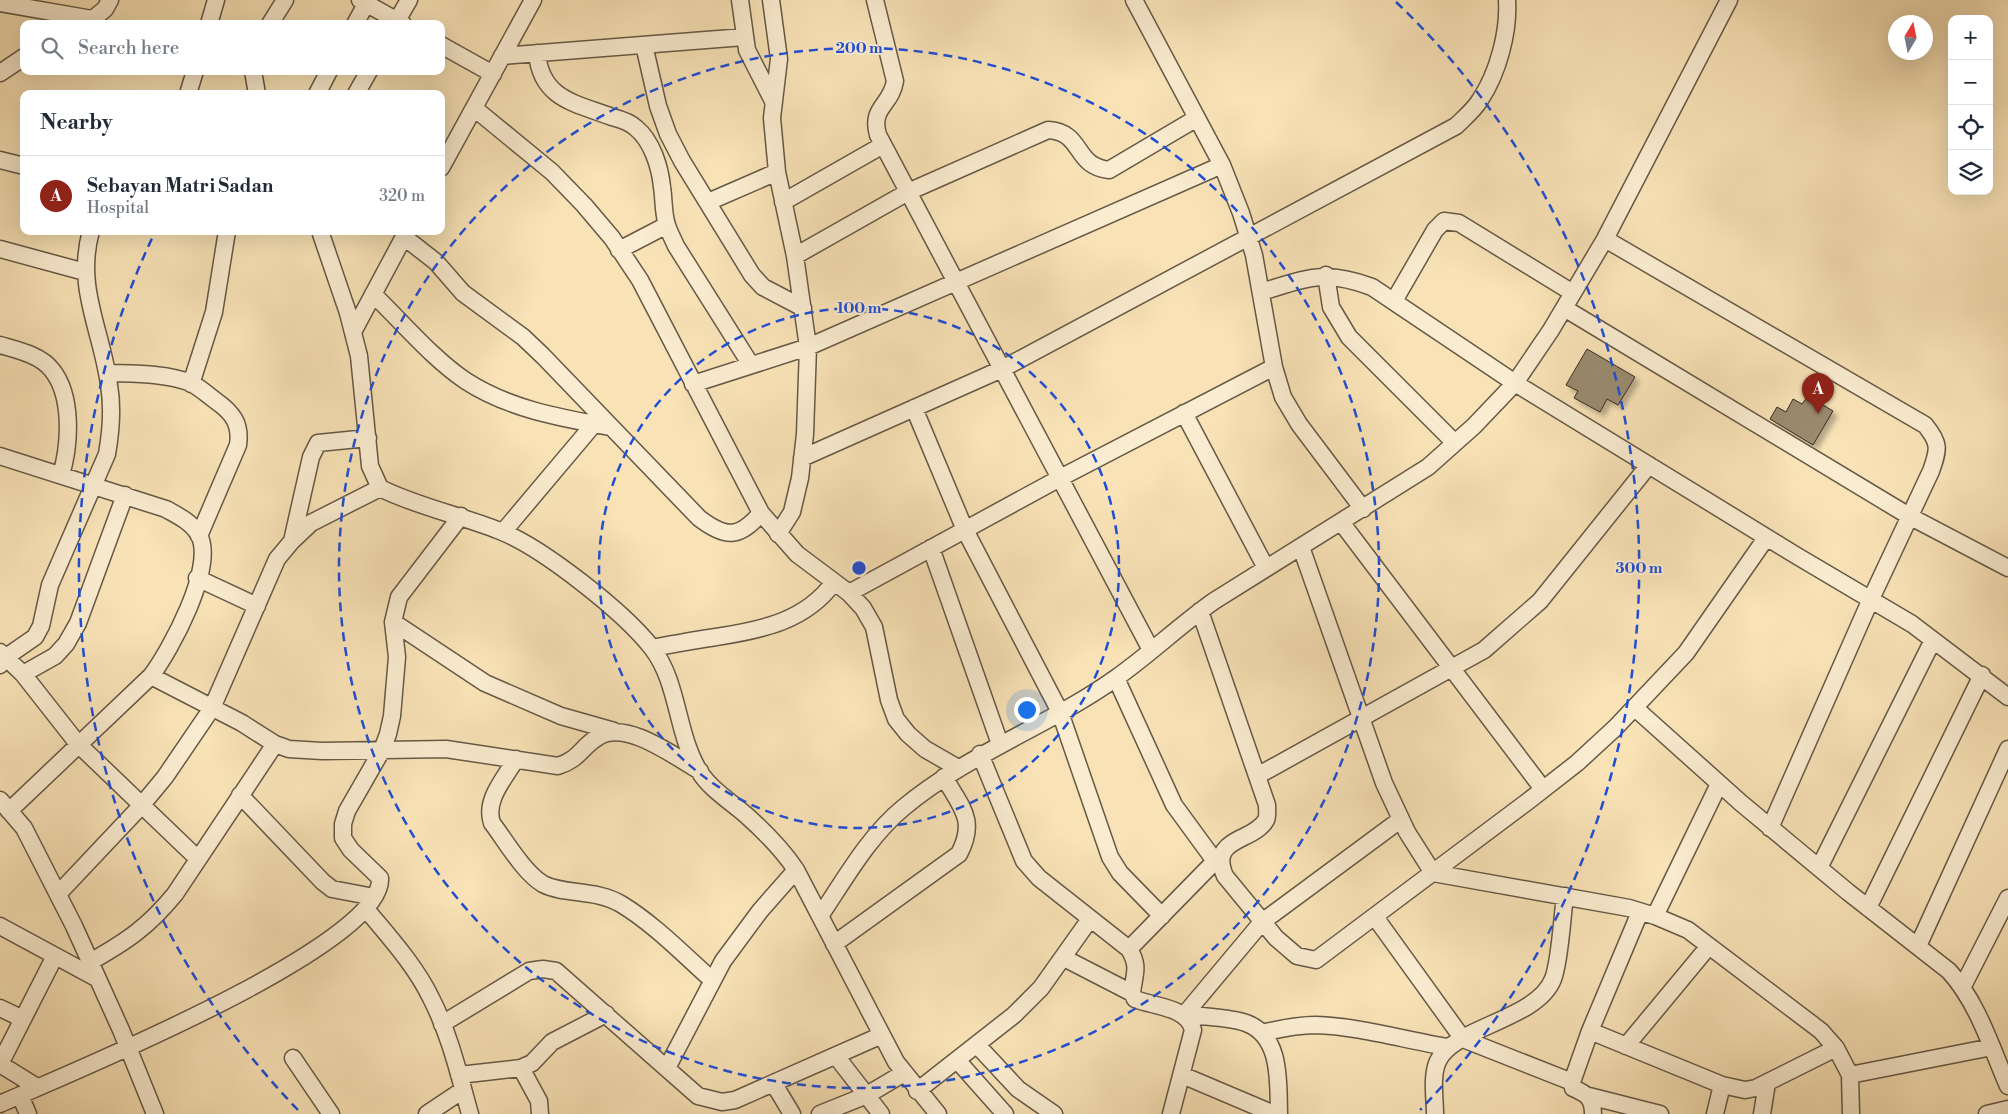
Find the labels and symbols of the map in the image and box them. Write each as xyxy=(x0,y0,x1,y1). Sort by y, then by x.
north arrow xyxy=(1888,15,1933,60)
text: 200 m xyxy=(835,39,883,58)
text: 100 m xyxy=(837,299,882,318)
pin: A xyxy=(1802,373,1834,414)
centre of rings xyxy=(850,559,868,577)
text: 300 m xyxy=(1616,559,1663,578)
your location xyxy=(1014,697,1040,723)

